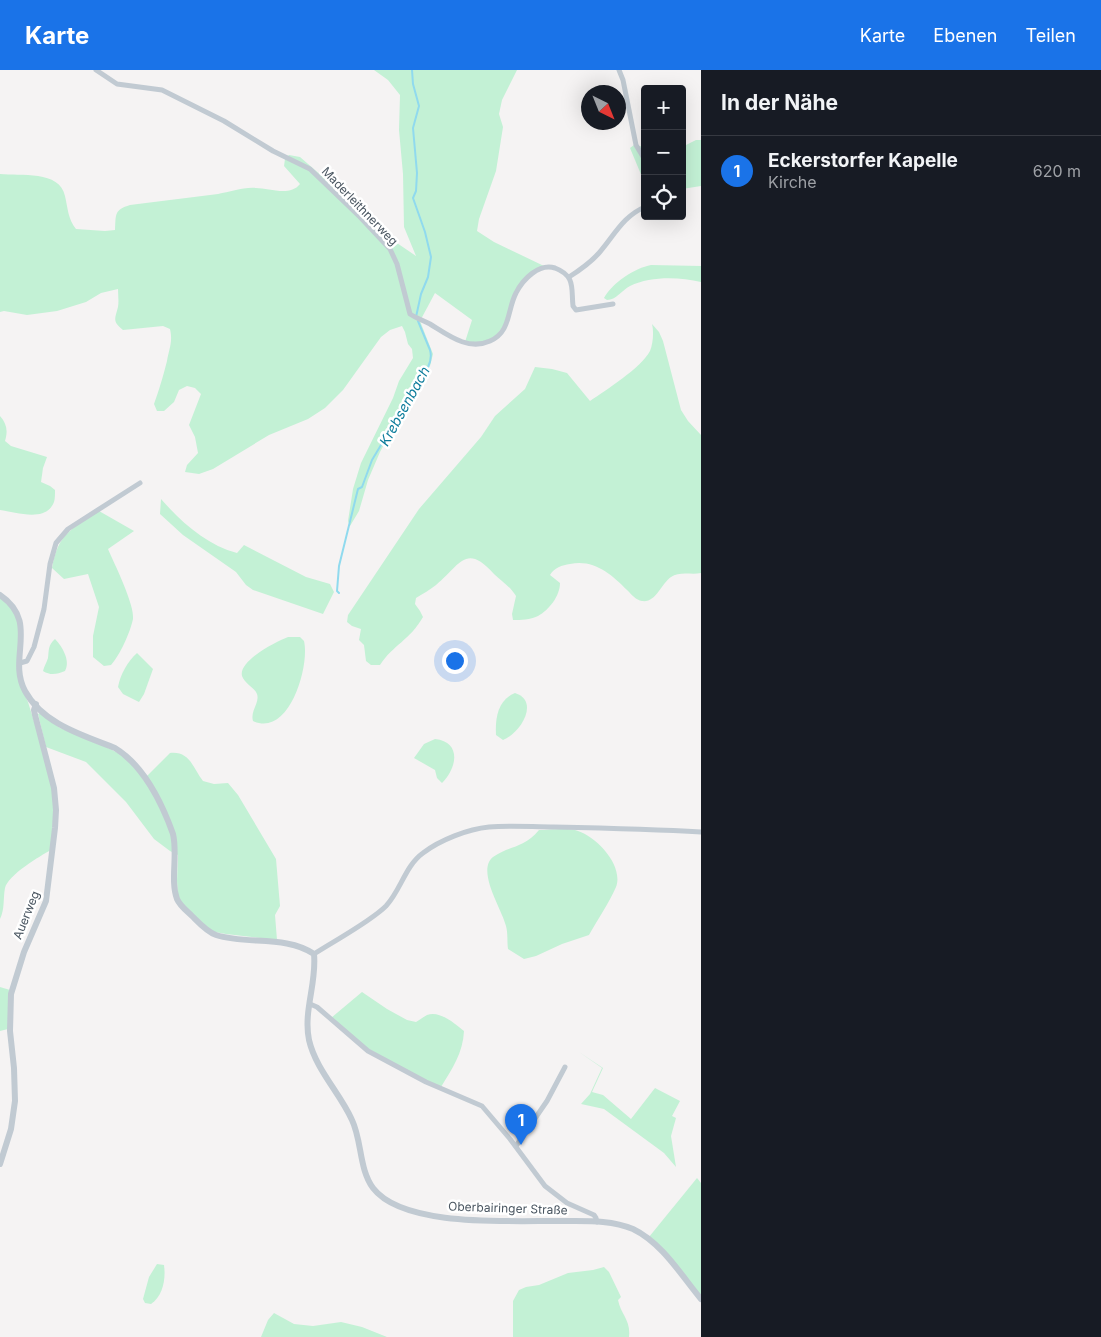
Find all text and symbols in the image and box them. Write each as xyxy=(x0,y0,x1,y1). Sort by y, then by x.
text: Karte xyxy=(25,21,89,50)
text: Karte xyxy=(860,25,905,46)
text: Ebenen xyxy=(933,25,997,46)
text: Teilen xyxy=(1025,25,1076,46)
north arrow xyxy=(581,85,626,130)
map controls xyxy=(641,85,686,220)
button: + xyxy=(641,85,686,130)
text: In der Nähe xyxy=(721,90,838,115)
button: − xyxy=(641,130,686,175)
text: Eckerstorfer Kapelle xyxy=(768,149,958,172)
text: 1 xyxy=(734,161,740,181)
text: 620 m xyxy=(1033,161,1081,181)
street label: Maderleithnerweg xyxy=(319,164,401,248)
text: Kirche xyxy=(768,172,817,192)
button: locate xyxy=(641,175,686,220)
water label: Krebsenbach xyxy=(375,363,433,449)
your location xyxy=(442,648,468,674)
street label: Auerweg xyxy=(10,889,42,941)
pin: 1 xyxy=(505,1104,537,1145)
street label: Oberbairinger Straße xyxy=(448,1198,568,1218)

